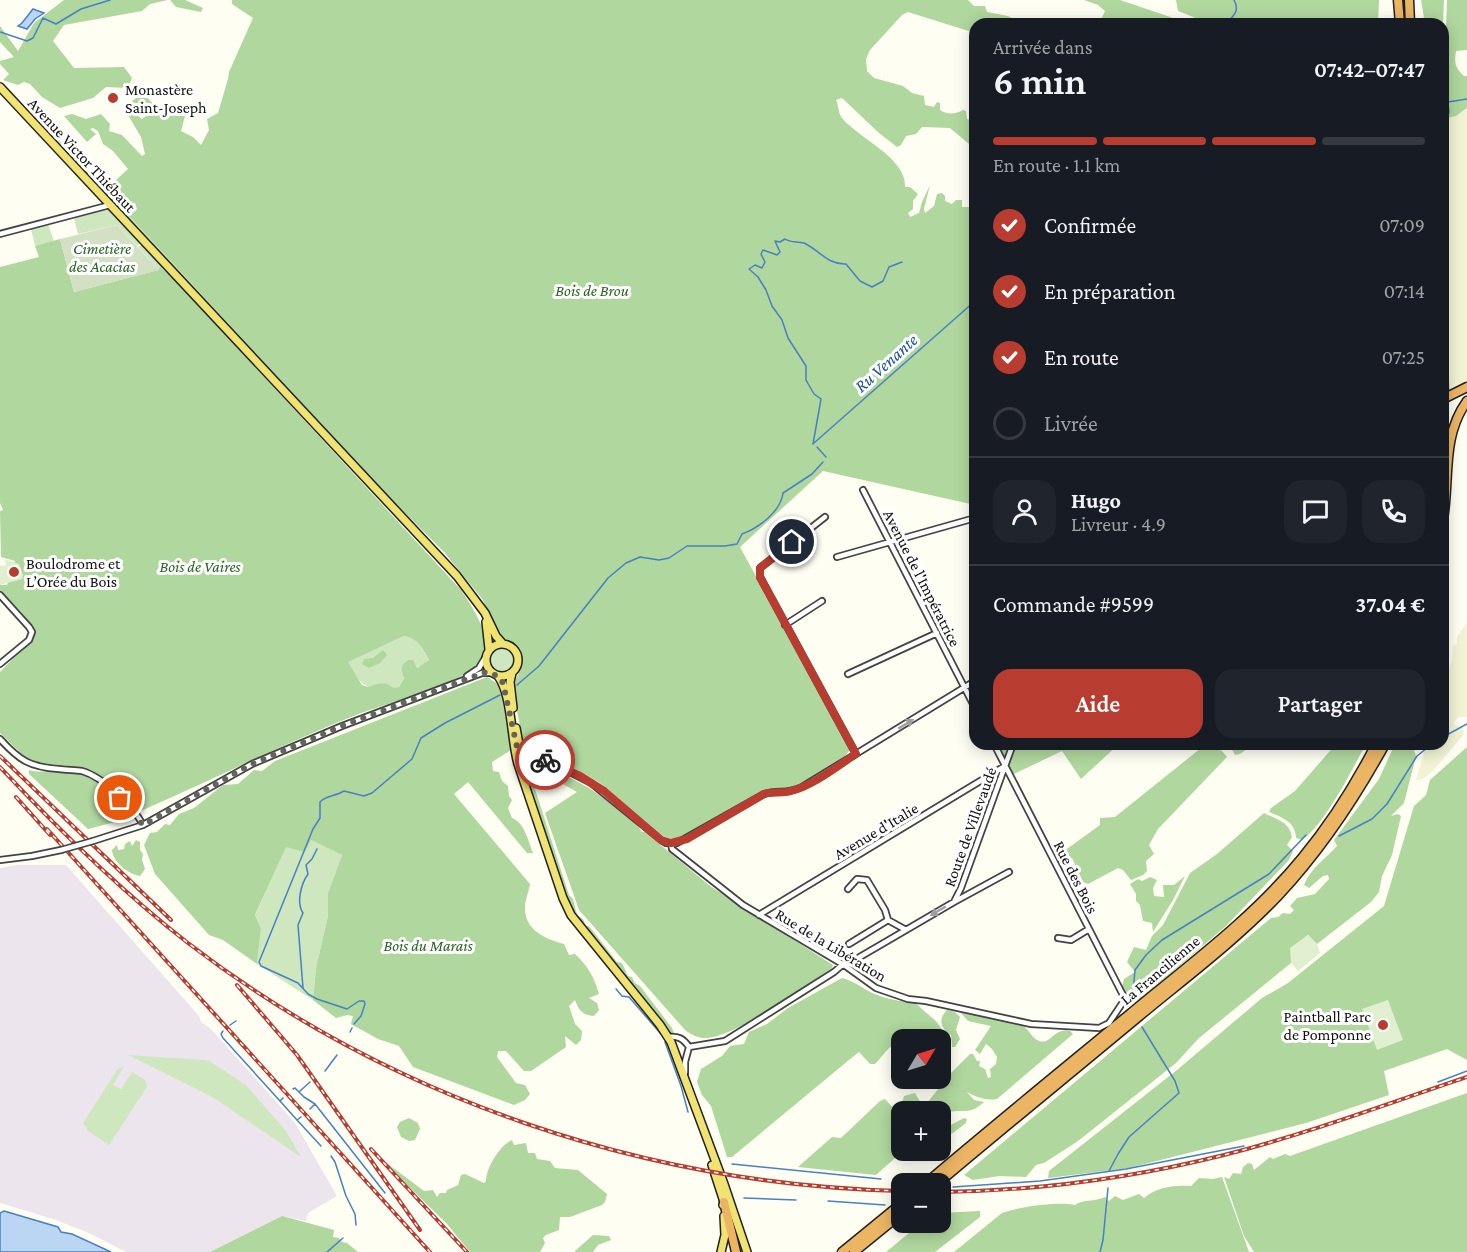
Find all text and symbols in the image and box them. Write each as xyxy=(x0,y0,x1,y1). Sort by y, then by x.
text: Arrivée dans xyxy=(993,36,1093,58)
text: 07:42–07:47 xyxy=(1314,57,1425,82)
text: 6 min xyxy=(993,59,1086,102)
place label: Monastère Saint-Joseph xyxy=(125,81,207,117)
marker: Monastère Saint-Joseph xyxy=(106,91,120,105)
street label: Avenue Victor Thiébaut xyxy=(25,95,140,216)
text: En route · 1.1 km xyxy=(993,154,1120,176)
icon: check xyxy=(993,209,1026,242)
text: Confirmée xyxy=(1044,213,1136,238)
text: 07:09 xyxy=(1379,214,1425,236)
park label: Cimetière des Acacias xyxy=(69,240,135,275)
icon: check xyxy=(993,275,1026,308)
text: En préparation xyxy=(1044,279,1176,304)
text: 07:14 xyxy=(1384,280,1425,302)
park label: Bois de Brou xyxy=(555,282,629,299)
water label: Ru Venante xyxy=(851,330,922,396)
icon: check xyxy=(993,341,1026,374)
text: En route xyxy=(1044,345,1119,370)
text: 07:25 xyxy=(1382,346,1425,368)
text: Livrée xyxy=(1044,411,1098,436)
button: person xyxy=(993,480,1056,543)
button: chat xyxy=(1284,480,1347,543)
button: phone xyxy=(1362,480,1425,543)
text: Hugo xyxy=(1071,488,1121,513)
street label: Avenue de l'Impératrice xyxy=(879,507,964,650)
text: Livreur · 4.9 xyxy=(1071,513,1166,535)
pin xyxy=(766,516,817,567)
icon: home xyxy=(775,525,808,558)
place label: Boulodrome et L’Orée du Bois xyxy=(26,555,121,590)
park label: Bois de Vaires xyxy=(160,558,241,575)
marker: Boulodrome et L’Orée du Bois xyxy=(7,565,21,579)
text: Commande #9599 xyxy=(993,592,1154,617)
text: 37.04 € xyxy=(1356,592,1425,617)
button: Aide xyxy=(993,669,1203,738)
button: Partager xyxy=(1215,669,1425,738)
one-way arrow xyxy=(898,718,914,729)
courier xyxy=(515,730,575,790)
icon: bike xyxy=(529,744,562,777)
street label: Route de Villevaudé xyxy=(940,765,1000,889)
pin xyxy=(94,772,145,823)
icon: bag xyxy=(103,781,136,814)
street label: Avenue d'Italie xyxy=(831,799,921,863)
street label: Rue des Bois xyxy=(1050,838,1102,916)
street label: Rue de la Libération xyxy=(772,905,890,985)
one-way arrow xyxy=(930,906,946,917)
street label: La Francilienne xyxy=(1117,932,1203,1008)
park label: Bois du Marais xyxy=(383,937,473,954)
place label: Paintball Parc de Pomponne xyxy=(1283,1008,1371,1044)
marker: Paintball Parc de Pomponne xyxy=(1376,1018,1390,1032)
north arrow xyxy=(891,1029,951,1089)
map controls xyxy=(891,1029,951,1233)
button: + xyxy=(891,1101,951,1161)
button: − xyxy=(891,1173,951,1233)

